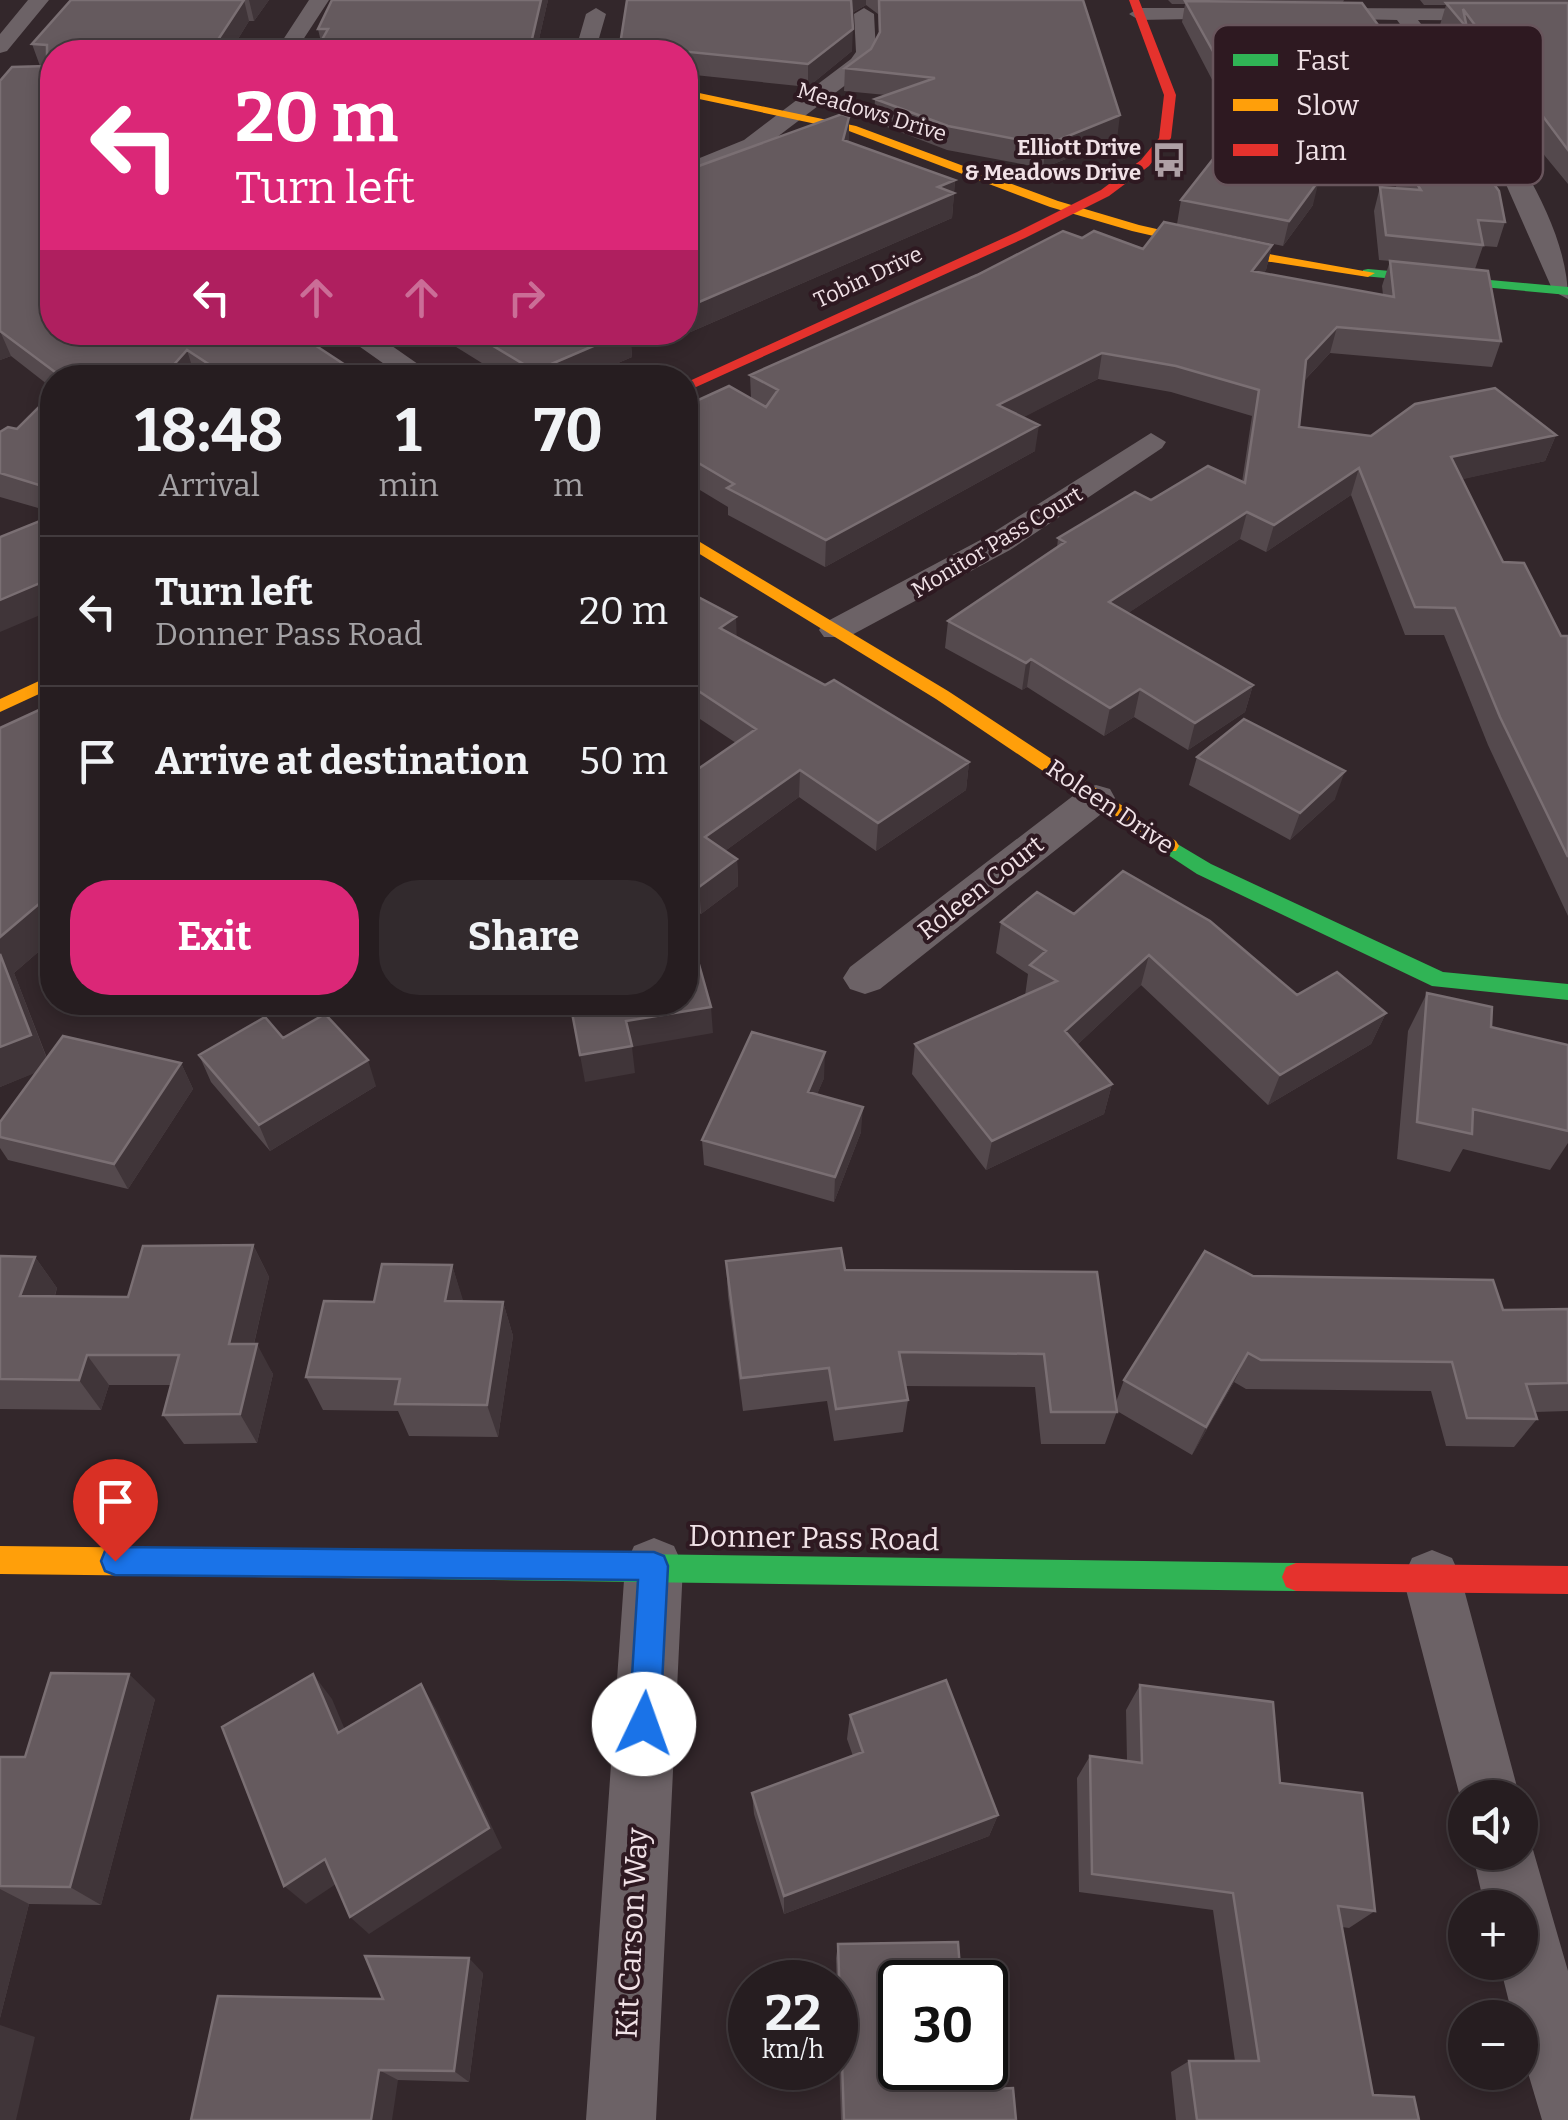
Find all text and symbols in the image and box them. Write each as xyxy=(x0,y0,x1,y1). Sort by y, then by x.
legend xyxy=(1213,25,1543,185)
text: Fast xyxy=(1296,44,1350,77)
text: 20 m xyxy=(235,76,398,160)
street label: Meadows Drive xyxy=(794,76,950,148)
icon: left xyxy=(70,80,200,210)
text: Slow xyxy=(1296,89,1359,122)
place label: Elliott Drive & Meadows Drive xyxy=(965,134,1141,186)
text: Jam xyxy=(1295,134,1347,167)
bus stop icon: Elliott Drive & Meadows Drive xyxy=(1150,141,1188,179)
text: Turn left xyxy=(235,161,415,215)
street label: Tobin Drive xyxy=(810,240,926,314)
icon: left xyxy=(184,270,239,325)
icon: ahead xyxy=(289,270,344,325)
icon: ahead xyxy=(394,270,449,325)
icon: right xyxy=(499,270,554,325)
text: 18:48 xyxy=(135,395,284,467)
text: 1 xyxy=(396,395,422,467)
text: 70 xyxy=(534,395,603,467)
text: Arrival xyxy=(159,466,260,504)
text: min xyxy=(378,466,439,504)
text: m xyxy=(553,466,584,504)
street label: Monitor Pass Court xyxy=(907,480,1087,604)
text: Turn left xyxy=(155,569,313,615)
icon: left xyxy=(70,584,125,639)
text: 20 m xyxy=(579,588,668,634)
text: Donner Pass Road xyxy=(155,615,423,653)
icon: arrive xyxy=(70,734,125,789)
text: Arrive at destination xyxy=(155,738,528,784)
text: 50 m xyxy=(579,738,668,784)
street label: Roleen Drive xyxy=(1041,753,1179,861)
street label: Roleen Court xyxy=(912,830,1050,946)
button: Exit xyxy=(70,880,359,995)
button: Share xyxy=(379,880,668,995)
pin xyxy=(73,1459,158,1562)
icon: arrive xyxy=(88,1474,143,1529)
street label: Donner Pass Road xyxy=(688,1518,940,1558)
position arrow xyxy=(592,1672,696,1776)
map controls xyxy=(1448,1780,1538,2090)
button: sound xyxy=(1448,1780,1538,1870)
street label: Kit Carson Way xyxy=(609,1827,655,2039)
button: + xyxy=(1448,1890,1538,1980)
speed limit sign: 30 xyxy=(878,1960,1008,2090)
text: 22 xyxy=(765,1983,821,2043)
button: − xyxy=(1448,2000,1538,2090)
text: km/h xyxy=(762,2035,824,2065)

